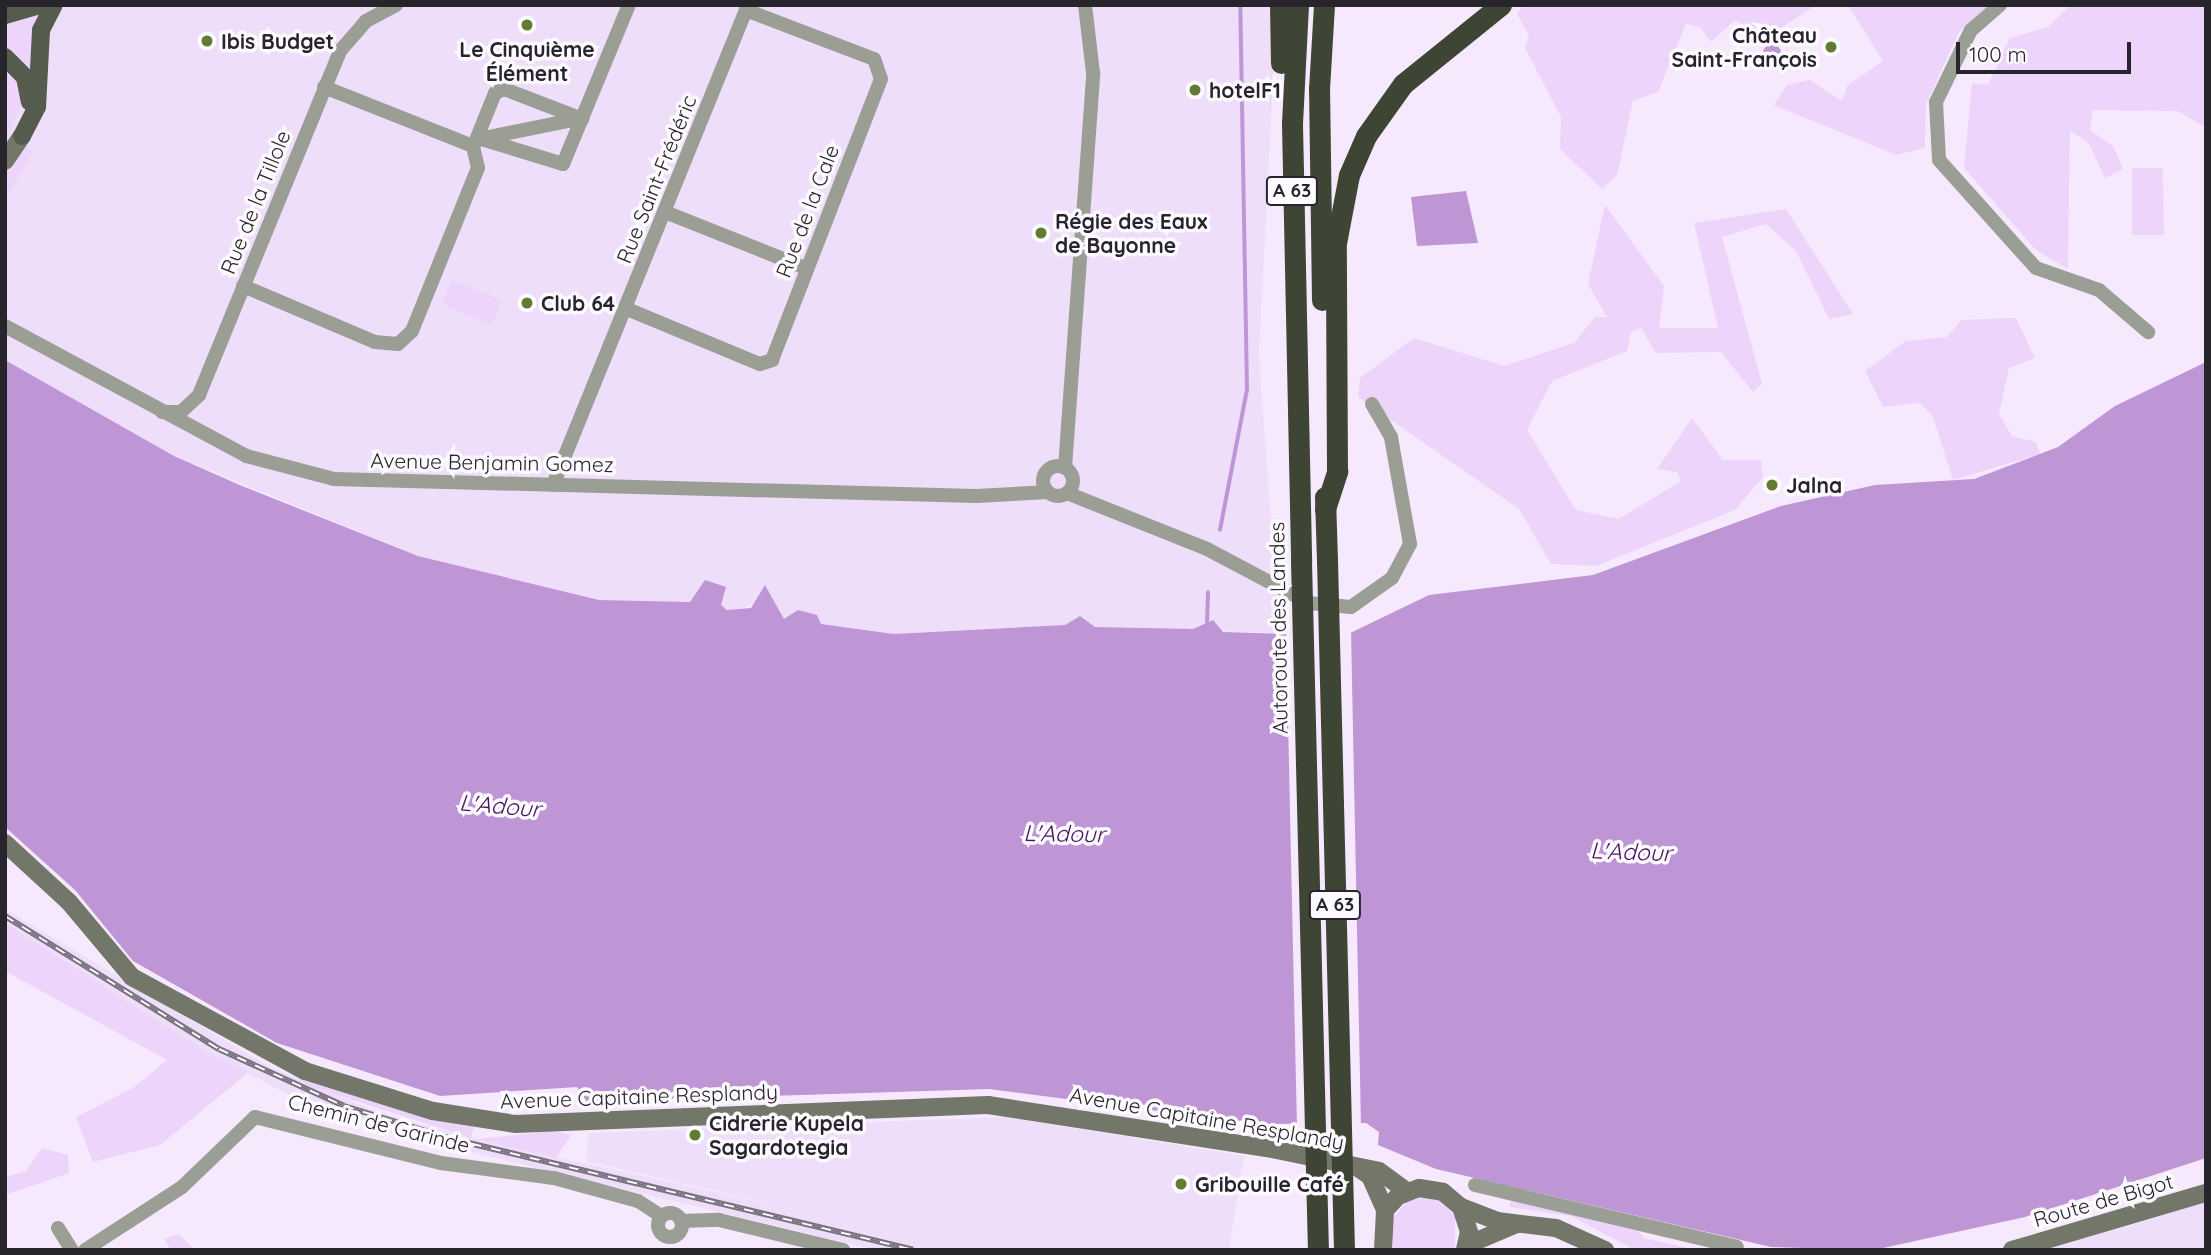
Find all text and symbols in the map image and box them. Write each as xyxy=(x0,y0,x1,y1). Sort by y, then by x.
marker: Le Cinquième Élément xyxy=(519,17,535,33)
place label: Château Saint-François xyxy=(1672,22,1817,72)
place label: Ibis Budget xyxy=(221,28,334,54)
scale bar xyxy=(1959,28,2134,72)
marker: Ibis Budget xyxy=(199,33,215,49)
place label: Le Cinquième Élément xyxy=(459,36,595,86)
marker: Château Saint-François xyxy=(1823,39,1839,55)
text: 100 m xyxy=(1969,41,2027,67)
place label: hotelF1 xyxy=(1209,77,1281,103)
marker: hotelF1 xyxy=(1187,82,1203,98)
street label: Rue Saint-Frédéric xyxy=(611,91,701,267)
street label: Rue de la Tillole xyxy=(215,126,295,278)
street label: Rue de la Cale xyxy=(770,141,844,281)
road number: A 63 xyxy=(1266,176,1318,206)
place label: Régie des Eaux de Bayonne xyxy=(1055,208,1207,258)
marker: Régie des Eaux de Bayonne xyxy=(1033,225,1049,241)
place label: Club 64 xyxy=(541,290,615,316)
marker: Club 64 xyxy=(519,295,535,311)
street label: Avenue Benjamin Gomez xyxy=(370,447,614,477)
place label: Jalna xyxy=(1786,472,1842,498)
marker: Jalna xyxy=(1764,477,1780,493)
street label: Autoroute des Landes xyxy=(1264,522,1292,734)
water label: L'Adour xyxy=(458,789,542,823)
water label: L'Adour xyxy=(1023,819,1105,849)
water label: L'Adour xyxy=(1590,837,1672,867)
road number: A 63 xyxy=(1309,890,1361,920)
street label: Avenue Capitaine Resplandy xyxy=(500,1079,778,1113)
street label: Avenue Capitaine Resplandy xyxy=(1068,1081,1346,1155)
street label: Chemin de Garinde xyxy=(286,1088,472,1158)
place label: Cidrerie Kupela Sagardotegia xyxy=(709,1110,864,1160)
marker: Cidrerie Kupela Sagardotegia xyxy=(687,1127,703,1143)
street label: Route de Bigot xyxy=(2030,1168,2176,1232)
place label: Gribouille Café xyxy=(1195,1171,1344,1197)
marker: Gribouille Café xyxy=(1173,1176,1189,1192)

